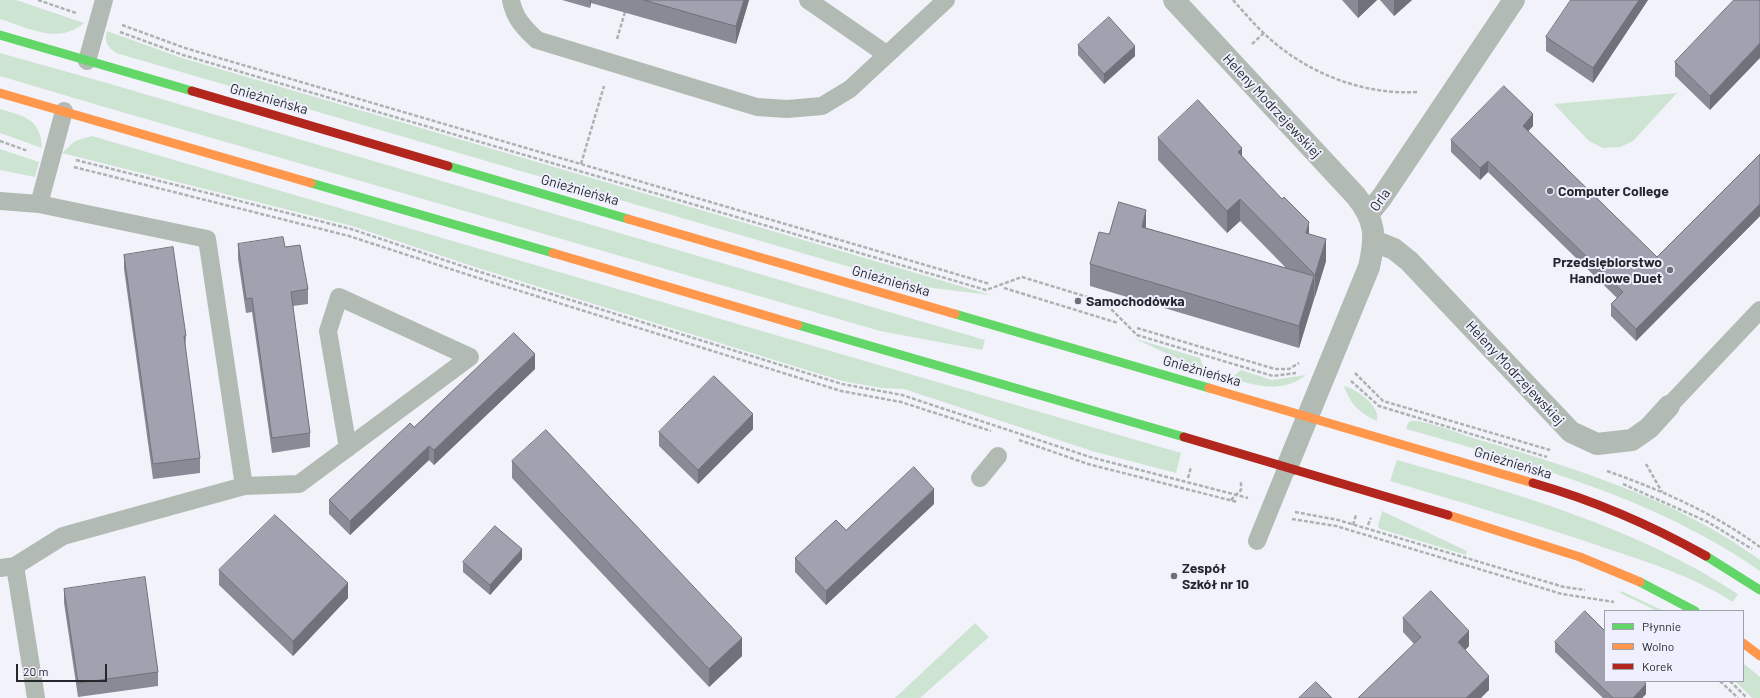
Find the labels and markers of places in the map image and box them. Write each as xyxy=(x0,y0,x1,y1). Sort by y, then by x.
place label: Computer College xyxy=(1558,183,1669,199)
marker: Computer College xyxy=(1545,186,1555,196)
place label: Przedsiębiorstwo Handlowe Duet xyxy=(1553,254,1662,286)
marker: Przedsiębiorstwo Handlowe Duet xyxy=(1665,265,1675,275)
place label: Samochodówka xyxy=(1086,293,1185,309)
marker: Samochodówka xyxy=(1073,296,1083,306)
place label: Zespół Szkół nr 10 xyxy=(1182,560,1249,592)
marker: Zespół Szkół nr 10 xyxy=(1169,571,1179,581)

